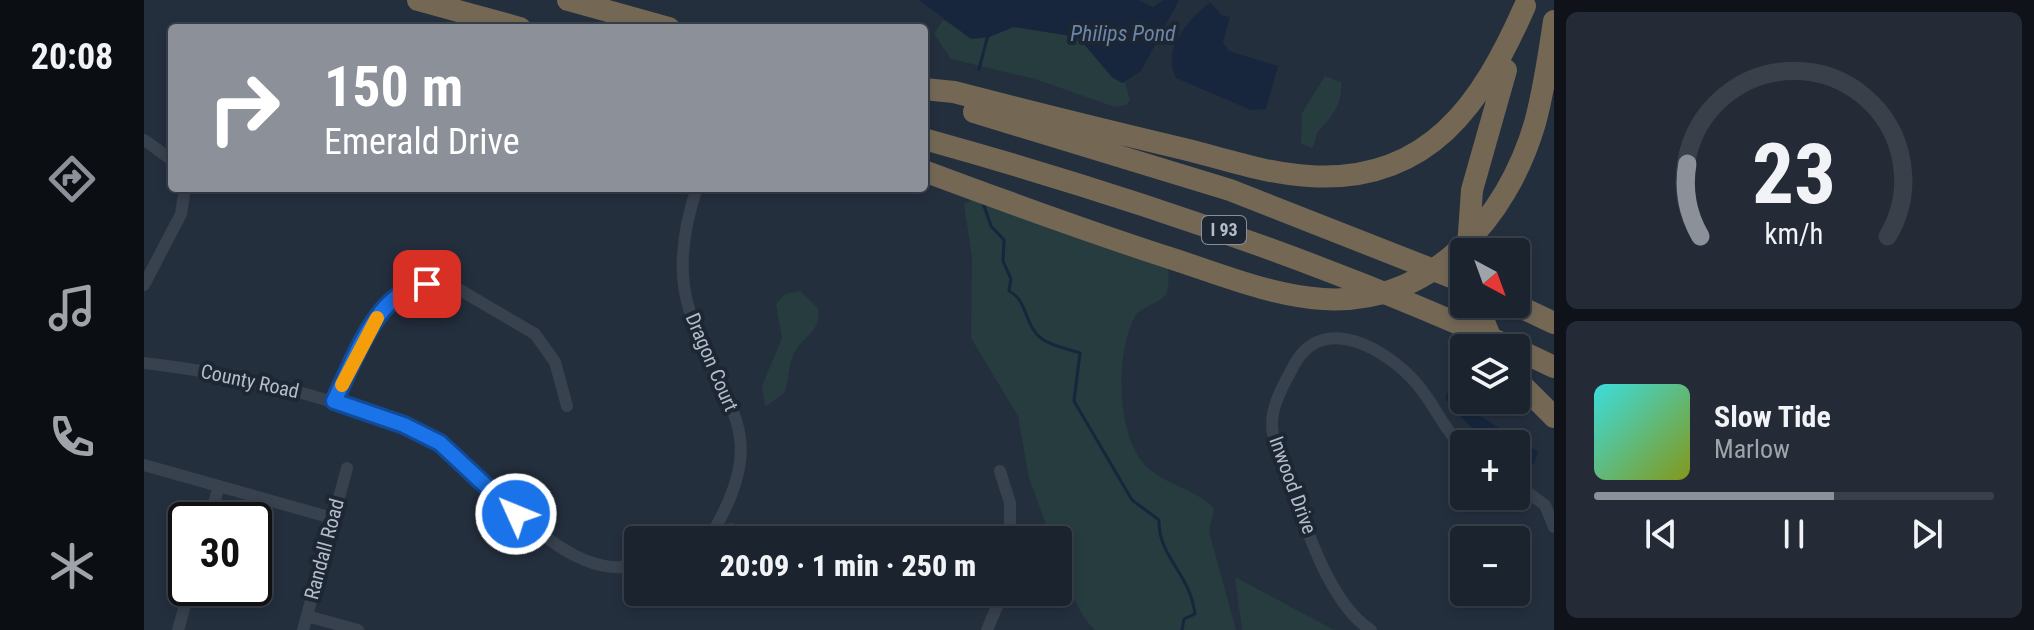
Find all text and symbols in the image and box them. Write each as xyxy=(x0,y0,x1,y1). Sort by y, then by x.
water label: Philips Pond xyxy=(1070,21,1176,46)
text: 20:08 xyxy=(31,36,113,78)
text: 150 m xyxy=(324,54,463,120)
icon: right xyxy=(192,56,296,160)
text: Emerald Drive xyxy=(324,121,520,163)
text: 23 xyxy=(1752,125,1836,222)
icon: directions xyxy=(44,151,100,207)
road number: I 93 xyxy=(1202,216,1246,244)
text: km/h xyxy=(1765,217,1823,251)
north arrow xyxy=(1450,238,1530,318)
map controls xyxy=(1450,238,1530,606)
pin xyxy=(393,250,461,318)
icon: arrive xyxy=(405,262,449,306)
icon: music xyxy=(44,280,100,336)
street label: Dragon Court xyxy=(681,309,743,415)
button: layers xyxy=(1450,334,1530,414)
street label: County Road xyxy=(199,359,301,403)
text: Slow Tide xyxy=(1714,399,1831,434)
icon: phone xyxy=(44,409,100,465)
button: + xyxy=(1450,430,1530,510)
street label: Inwood Drive xyxy=(1264,433,1322,537)
text: Marlow xyxy=(1714,434,1790,464)
position arrow xyxy=(474,472,558,556)
street label: Randall Road xyxy=(299,496,349,602)
speed limit sign: 30 xyxy=(168,502,272,606)
icon: previous xyxy=(1639,512,1683,556)
icon: pause xyxy=(1772,512,1816,556)
icon: next xyxy=(1905,512,1949,556)
button: − xyxy=(1450,526,1530,606)
icon: climate xyxy=(44,538,100,594)
text: 20:09 · 1 min · 250 m xyxy=(720,548,976,583)

